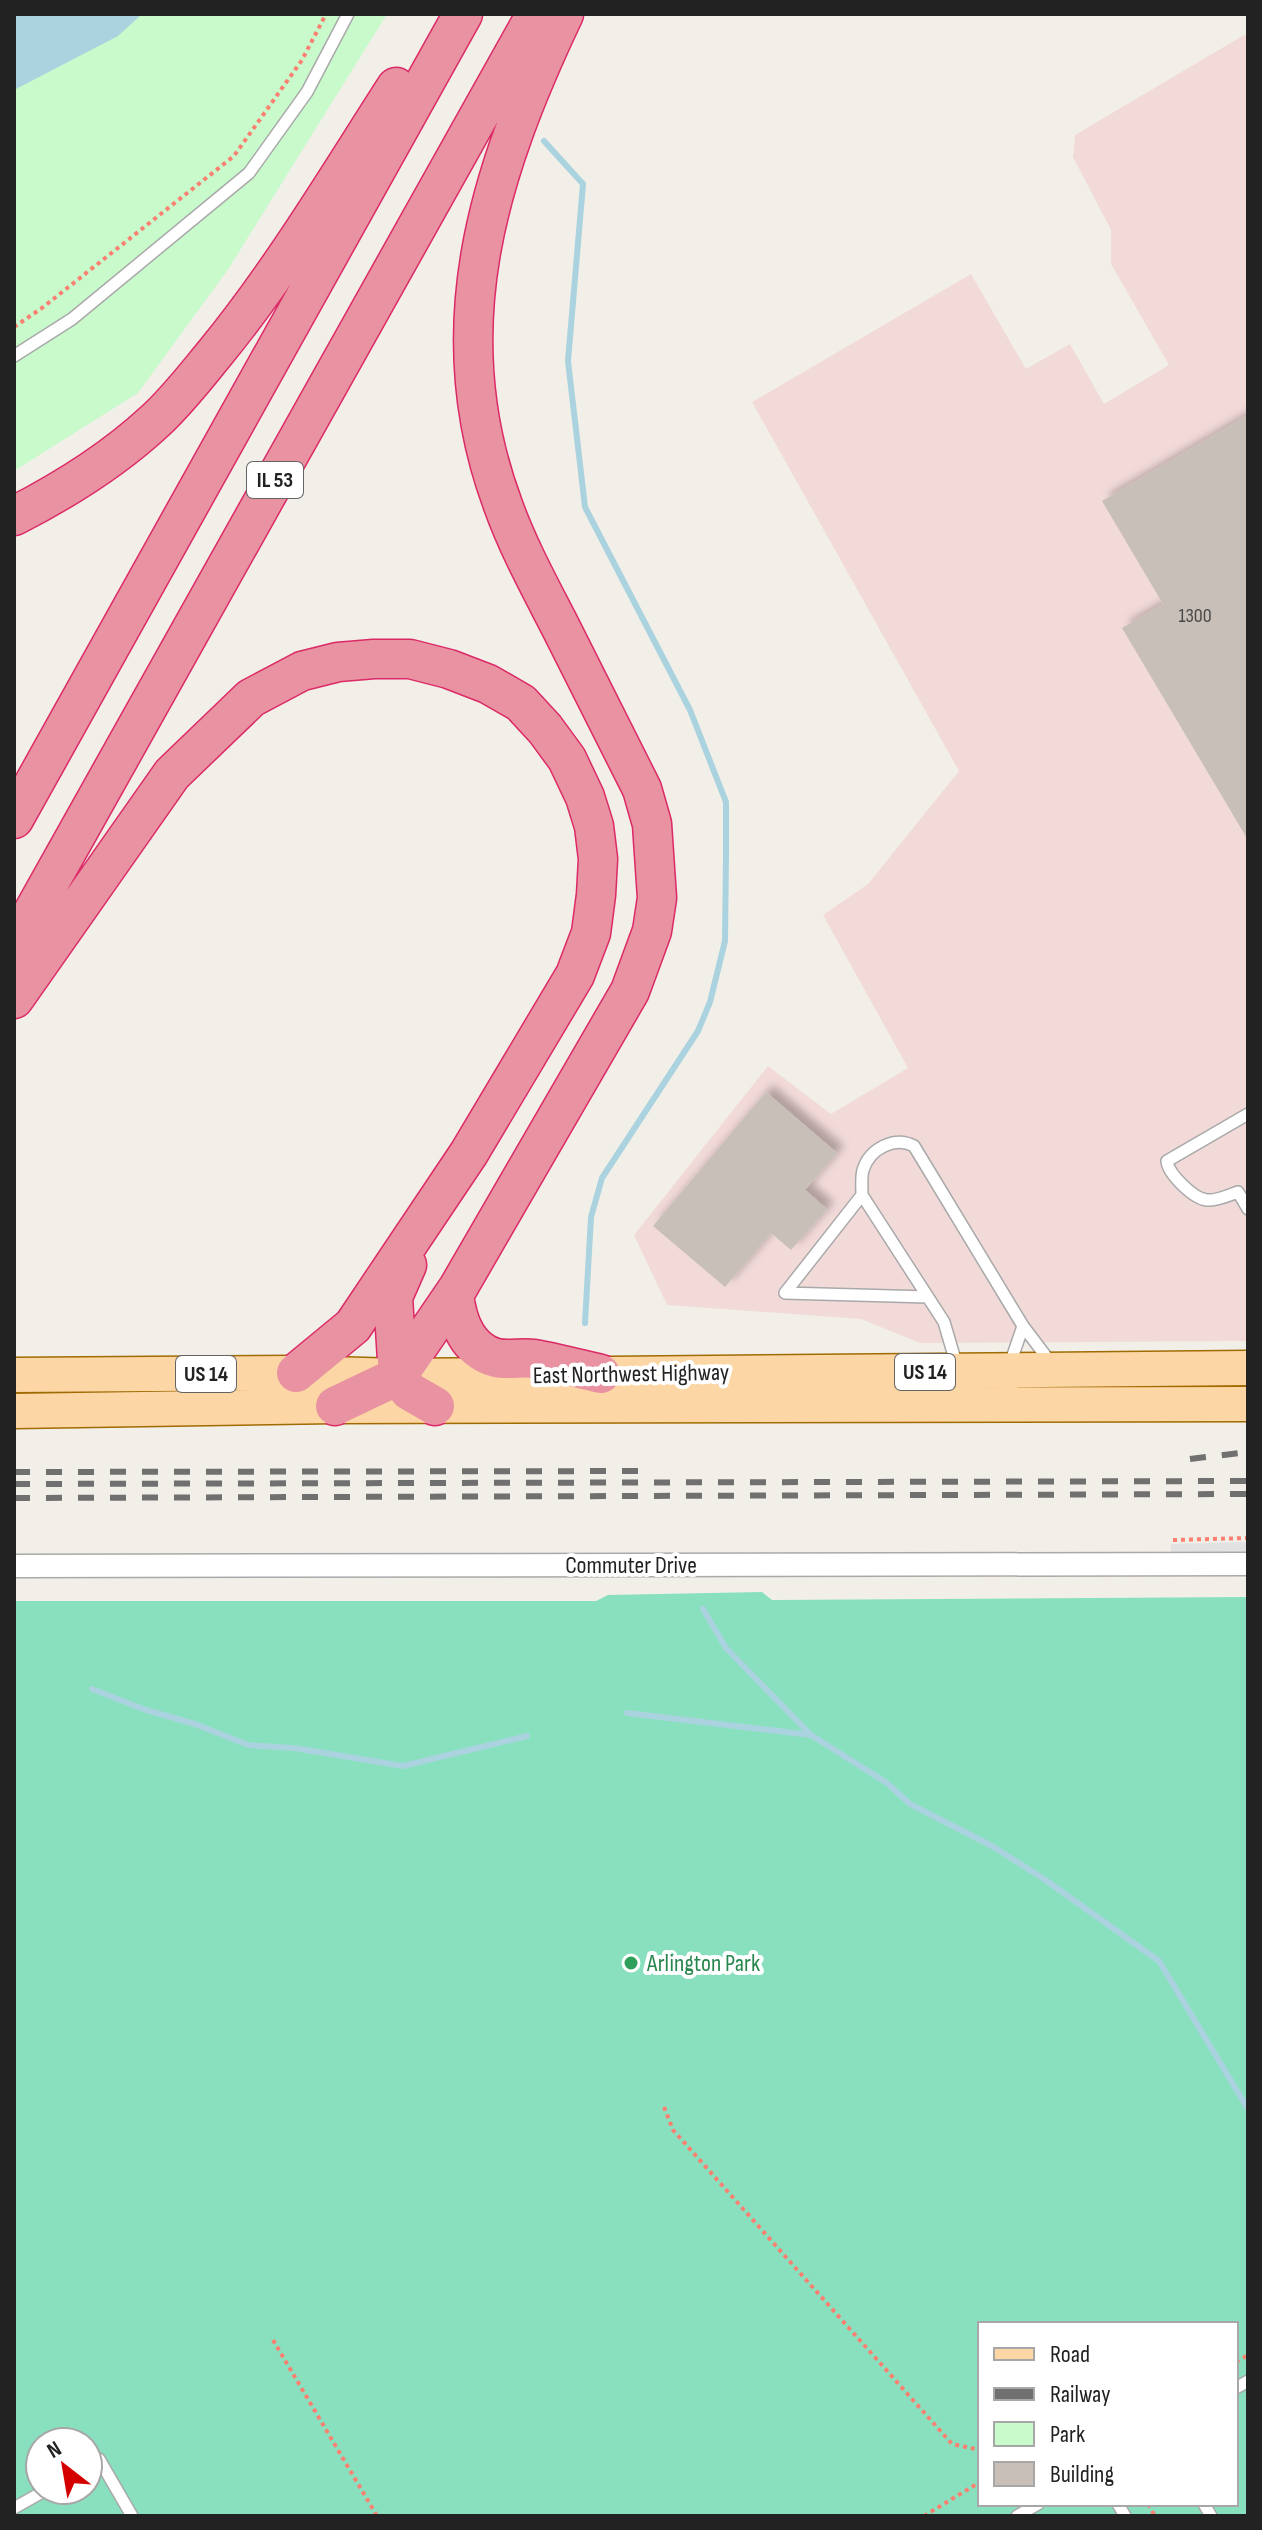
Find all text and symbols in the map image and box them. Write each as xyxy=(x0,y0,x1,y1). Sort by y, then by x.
road number: IL 53 xyxy=(247,462,303,498)
house number: 1300 xyxy=(1178,604,1212,628)
road number: US 14 xyxy=(895,1354,955,1390)
road number: US 14 xyxy=(176,1356,236,1392)
street label: East Northwest Highway xyxy=(533,1358,729,1390)
street label: Commuter Drive xyxy=(565,1551,697,1580)
place label: Arlington Park xyxy=(646,1949,760,1978)
marker: Arlington Park xyxy=(622,1954,640,1972)
legend xyxy=(978,2322,1238,2506)
text: Road xyxy=(1050,2340,1090,2369)
text: Railway xyxy=(1050,2380,1110,2409)
text: Park xyxy=(1050,2420,1085,2449)
north arrow xyxy=(24,2426,104,2506)
text: N xyxy=(42,2436,66,2465)
text: Building xyxy=(1050,2460,1114,2489)

